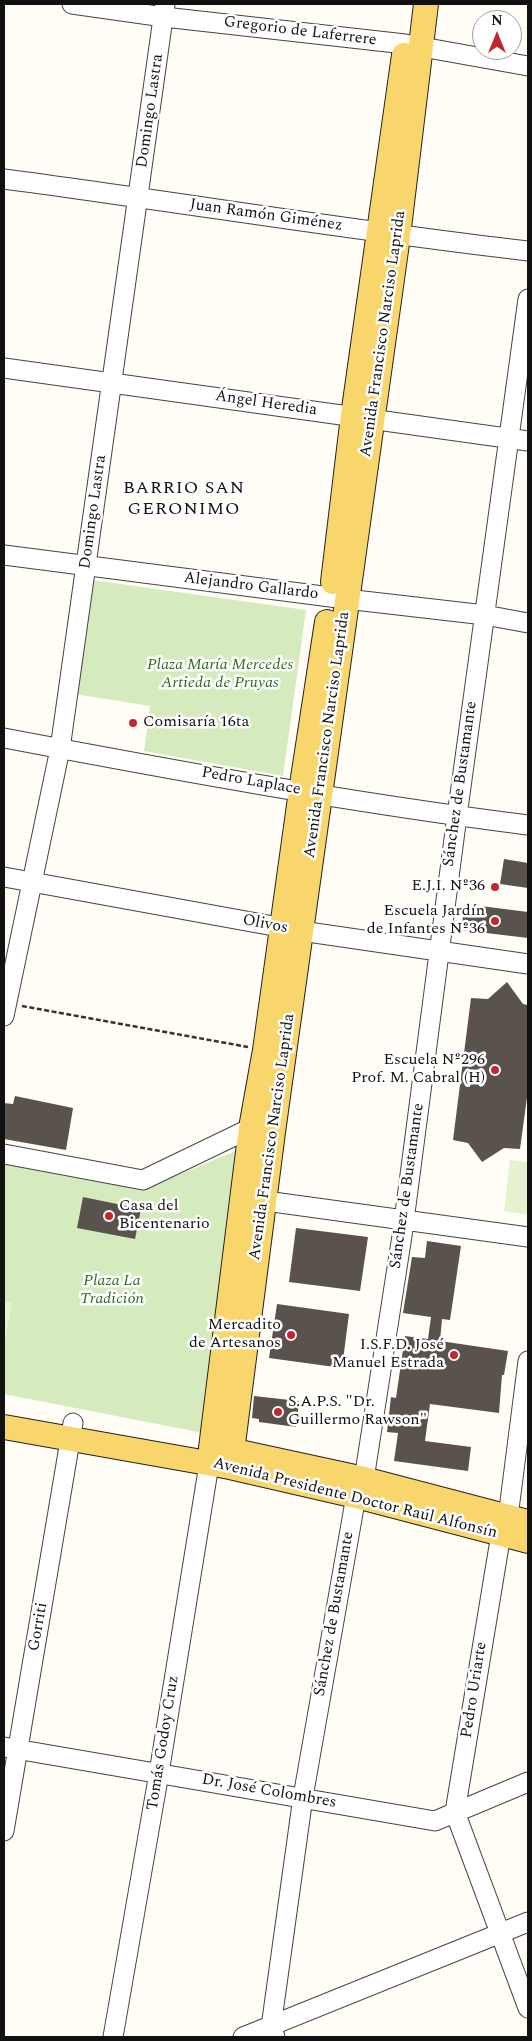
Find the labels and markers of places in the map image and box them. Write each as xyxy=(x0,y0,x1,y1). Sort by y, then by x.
place label: Comisaría 16ta xyxy=(143,713,249,733)
marker: Comisaría 16ta xyxy=(127,717,139,729)
place label: E.J.I. Nº36 xyxy=(412,877,485,897)
marker: E.J.I. Nº36 xyxy=(489,881,501,893)
place label: Escuela Jardín de Infantes Nº36 xyxy=(367,902,485,940)
marker: Escuela Jardín de Infantes Nº36 xyxy=(489,915,501,927)
place label: Escuela Nº296 Prof. M. Cabral (H) xyxy=(351,1051,485,1089)
marker: Escuela Nº296 Prof. M. Cabral (H) xyxy=(489,1064,501,1076)
place label: Casa del Bicentenario xyxy=(119,1197,210,1235)
marker: Casa del Bicentenario xyxy=(103,1210,115,1222)
place label: Mercadito de Artesanos xyxy=(189,1316,281,1354)
marker: Mercadito de Artesanos xyxy=(285,1329,297,1341)
place label: I.S.F.D. José Manuel Estrada xyxy=(332,1336,444,1374)
marker: I.S.F.D. José Manuel Estrada xyxy=(448,1349,460,1361)
place label: S.A.P.S. "Dr. Guillermo Rawson" xyxy=(288,1393,427,1431)
marker: S.A.P.S. "Dr. Guillermo Rawson" xyxy=(272,1406,284,1418)

